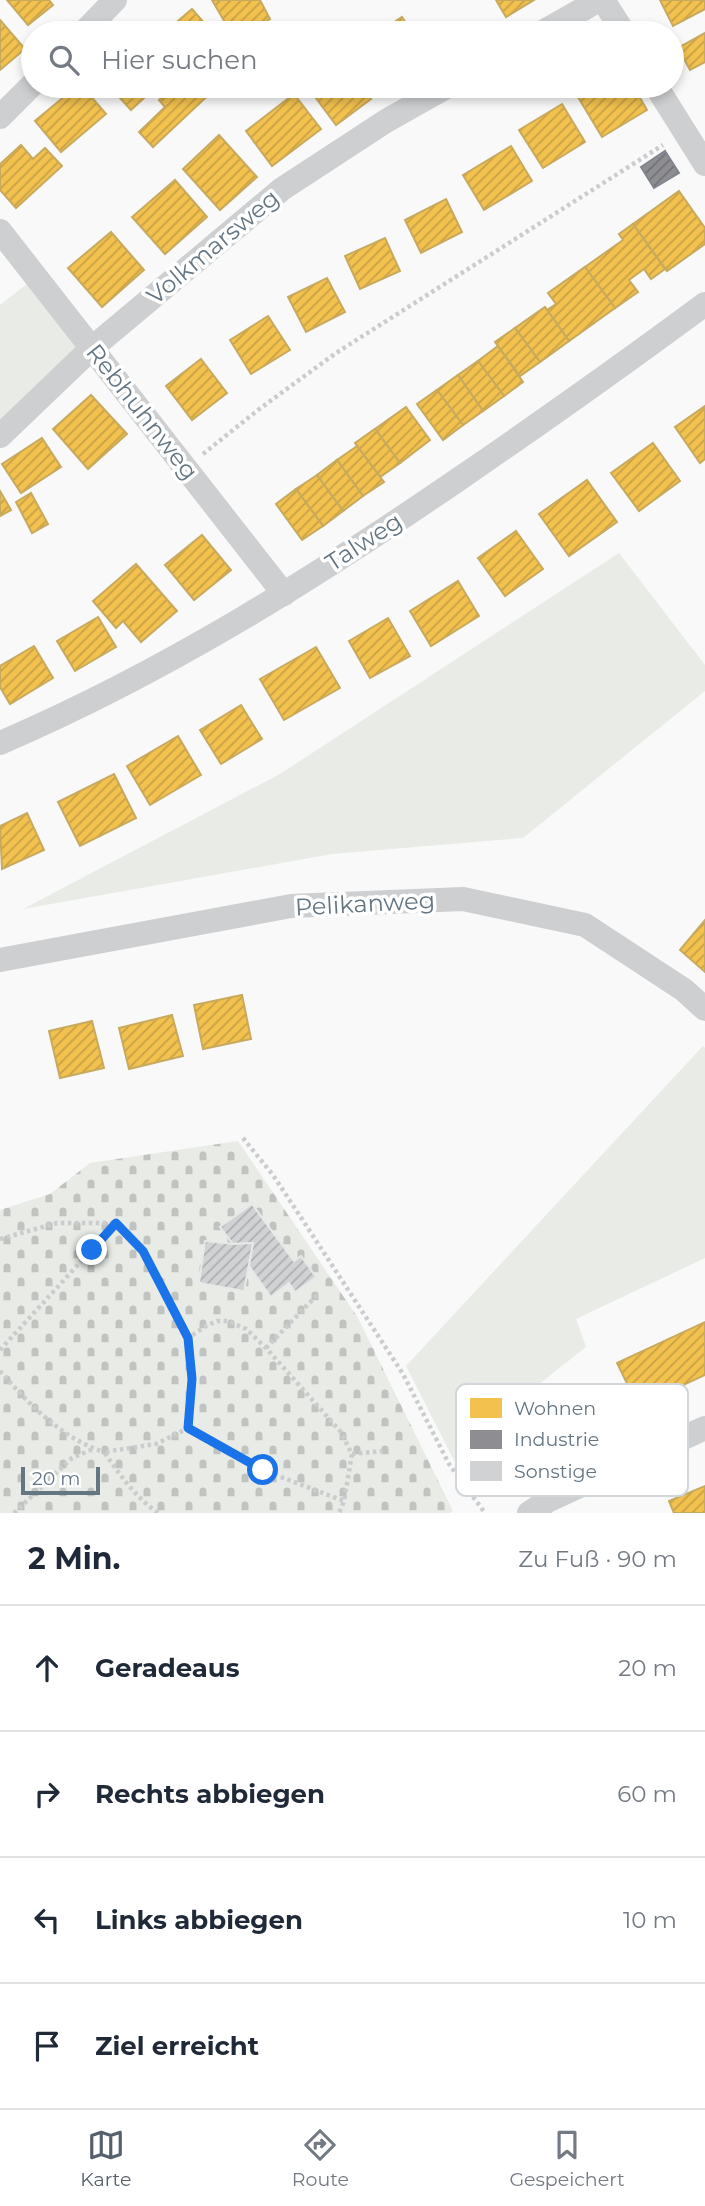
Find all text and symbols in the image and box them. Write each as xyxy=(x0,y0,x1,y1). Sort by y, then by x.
search box xyxy=(21,21,684,98)
icon: search xyxy=(45,41,83,79)
text: Hier suchen xyxy=(101,44,258,76)
street label: Volkmarsweg xyxy=(141,183,285,310)
street label: Rebhuhnweg xyxy=(80,338,204,485)
street label: Talweg xyxy=(320,506,407,577)
street label: Pelikanweg xyxy=(294,885,436,922)
route end xyxy=(76,1234,107,1265)
legend xyxy=(456,1384,688,1496)
text: Wohnen xyxy=(514,1397,596,1420)
text: Industrie xyxy=(514,1428,599,1451)
route start xyxy=(247,1454,278,1485)
text: Sonstige xyxy=(514,1460,597,1483)
scale bar xyxy=(21,1464,100,1496)
text: 20 m xyxy=(32,1467,80,1490)
text: 2 Min. xyxy=(28,1540,120,1577)
text: Zu Fuß · 90 m xyxy=(518,1545,677,1573)
icon: ahead xyxy=(28,1649,66,1687)
text: Geradeaus xyxy=(95,1652,240,1684)
text: 20 m xyxy=(618,1654,677,1682)
icon: right xyxy=(28,1775,66,1813)
text: Rechts abbiegen xyxy=(95,1778,325,1810)
text: 60 m xyxy=(617,1780,677,1808)
icon: left xyxy=(28,1901,66,1939)
text: Links abbiegen xyxy=(95,1904,303,1936)
text: 10 m xyxy=(623,1906,677,1934)
icon: arrive xyxy=(28,2027,66,2065)
text: Ziel erreicht xyxy=(95,2030,259,2062)
tab: Karte xyxy=(80,2126,131,2191)
tab: Route xyxy=(292,2126,349,2191)
tab: Gespeichert xyxy=(509,2126,625,2191)

